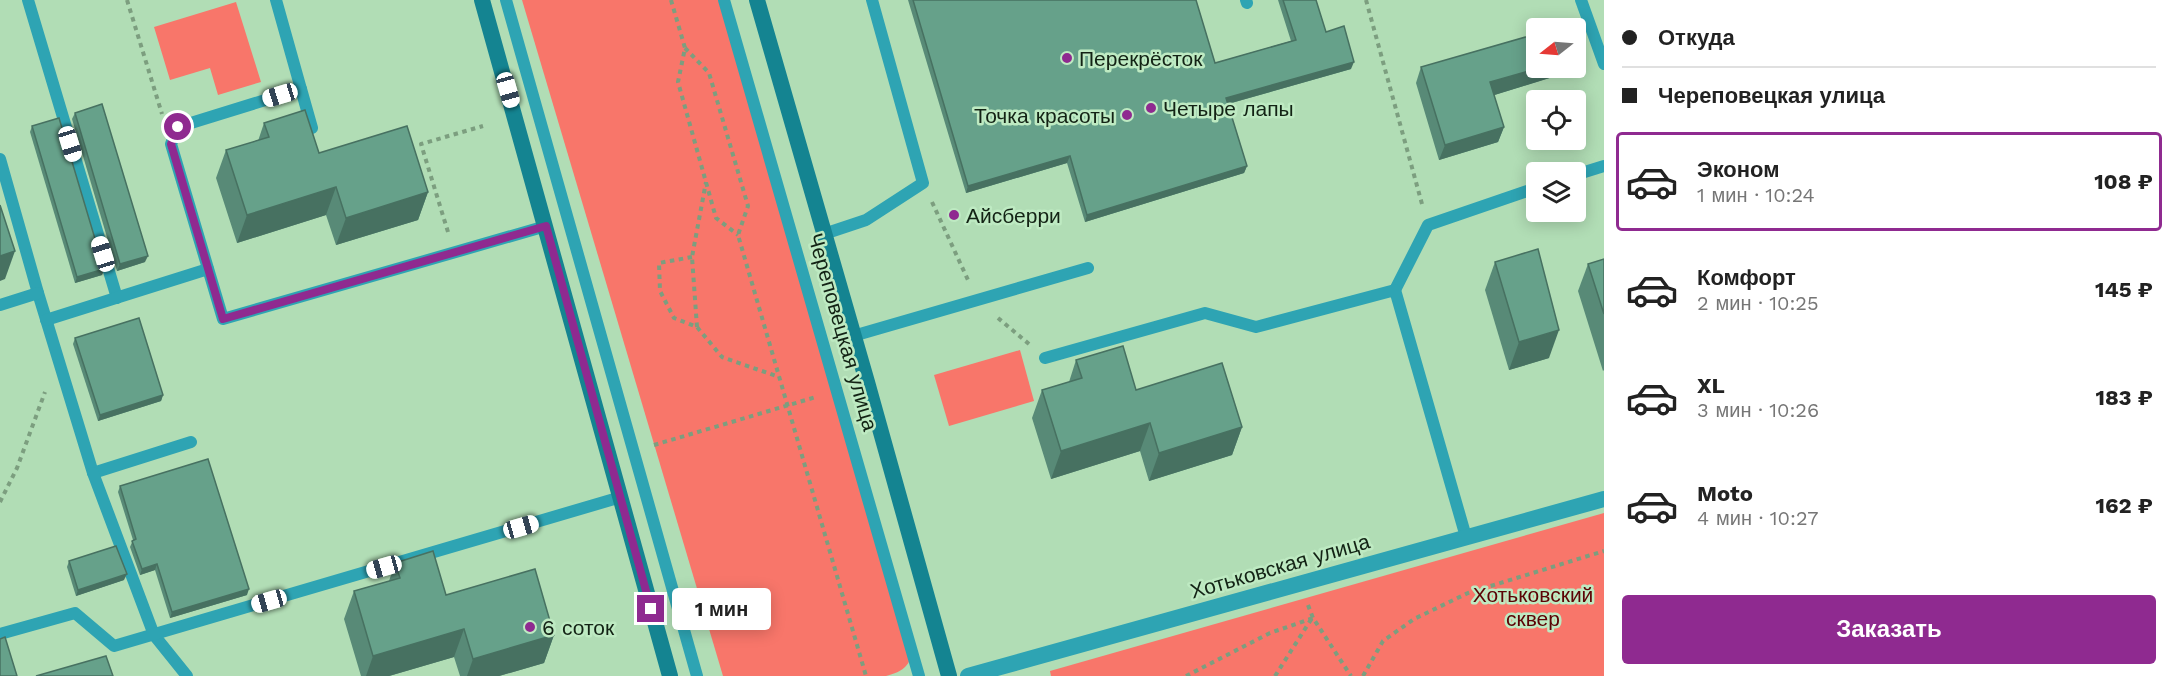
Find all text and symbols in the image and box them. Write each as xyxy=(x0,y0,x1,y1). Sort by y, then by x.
north arrow xyxy=(1526,18,1586,78)
map controls xyxy=(1526,18,1586,222)
text: Откуда xyxy=(1658,25,1735,50)
place label: Перекрёсток xyxy=(1079,46,1203,71)
marker: Перекрёсток xyxy=(1060,51,1074,65)
car xyxy=(494,70,522,110)
car xyxy=(260,81,300,109)
text: Череповецкая улица xyxy=(1658,83,1885,108)
button: locate xyxy=(1526,90,1586,150)
place label: Четыре лапы xyxy=(1163,96,1294,121)
marker: Четыре лапы xyxy=(1144,101,1158,115)
place label: Точка красоты xyxy=(974,103,1115,128)
marker: Точка красоты xyxy=(1120,108,1134,122)
route start xyxy=(164,113,191,140)
car xyxy=(56,124,84,164)
icon: car xyxy=(1625,155,1679,209)
text: Эконом xyxy=(1697,157,1780,182)
button: layers xyxy=(1526,162,1586,222)
text: 108 ₽ xyxy=(2094,169,2153,194)
text: 1 мин · 10:24 xyxy=(1697,183,1815,207)
place label: Айсберри xyxy=(966,203,1061,228)
marker: Айсберри xyxy=(947,208,961,222)
street label: Череповецкая улица xyxy=(803,230,883,434)
car xyxy=(89,234,117,274)
icon: car xyxy=(1625,263,1679,317)
text: Комфорт xyxy=(1697,265,1796,290)
text: 145 ₽ xyxy=(2095,277,2153,302)
text: 2 мин · 10:25 xyxy=(1697,291,1819,315)
icon: car xyxy=(1625,371,1679,425)
text: XL xyxy=(1697,373,1725,398)
text: 183 ₽ xyxy=(2095,385,2153,410)
text: 3 мин · 10:26 xyxy=(1697,398,1819,422)
icon: car xyxy=(1625,479,1679,533)
text: Moto xyxy=(1697,481,1753,506)
text: 162 ₽ xyxy=(2095,493,2153,518)
text: 4 мин · 10:27 xyxy=(1697,506,1818,530)
car xyxy=(501,513,541,541)
street label: Хотьковская улица xyxy=(1187,528,1373,604)
car xyxy=(364,553,404,581)
park label: Хотьковский сквер xyxy=(1473,582,1593,631)
car xyxy=(249,587,289,615)
callout: 1 мин xyxy=(672,588,771,630)
route end xyxy=(637,595,664,622)
button: Заказать xyxy=(1622,595,2156,664)
text: 1 мин xyxy=(695,597,748,621)
place label: 6 соток xyxy=(542,615,615,640)
marker: 6 соток xyxy=(523,620,537,634)

